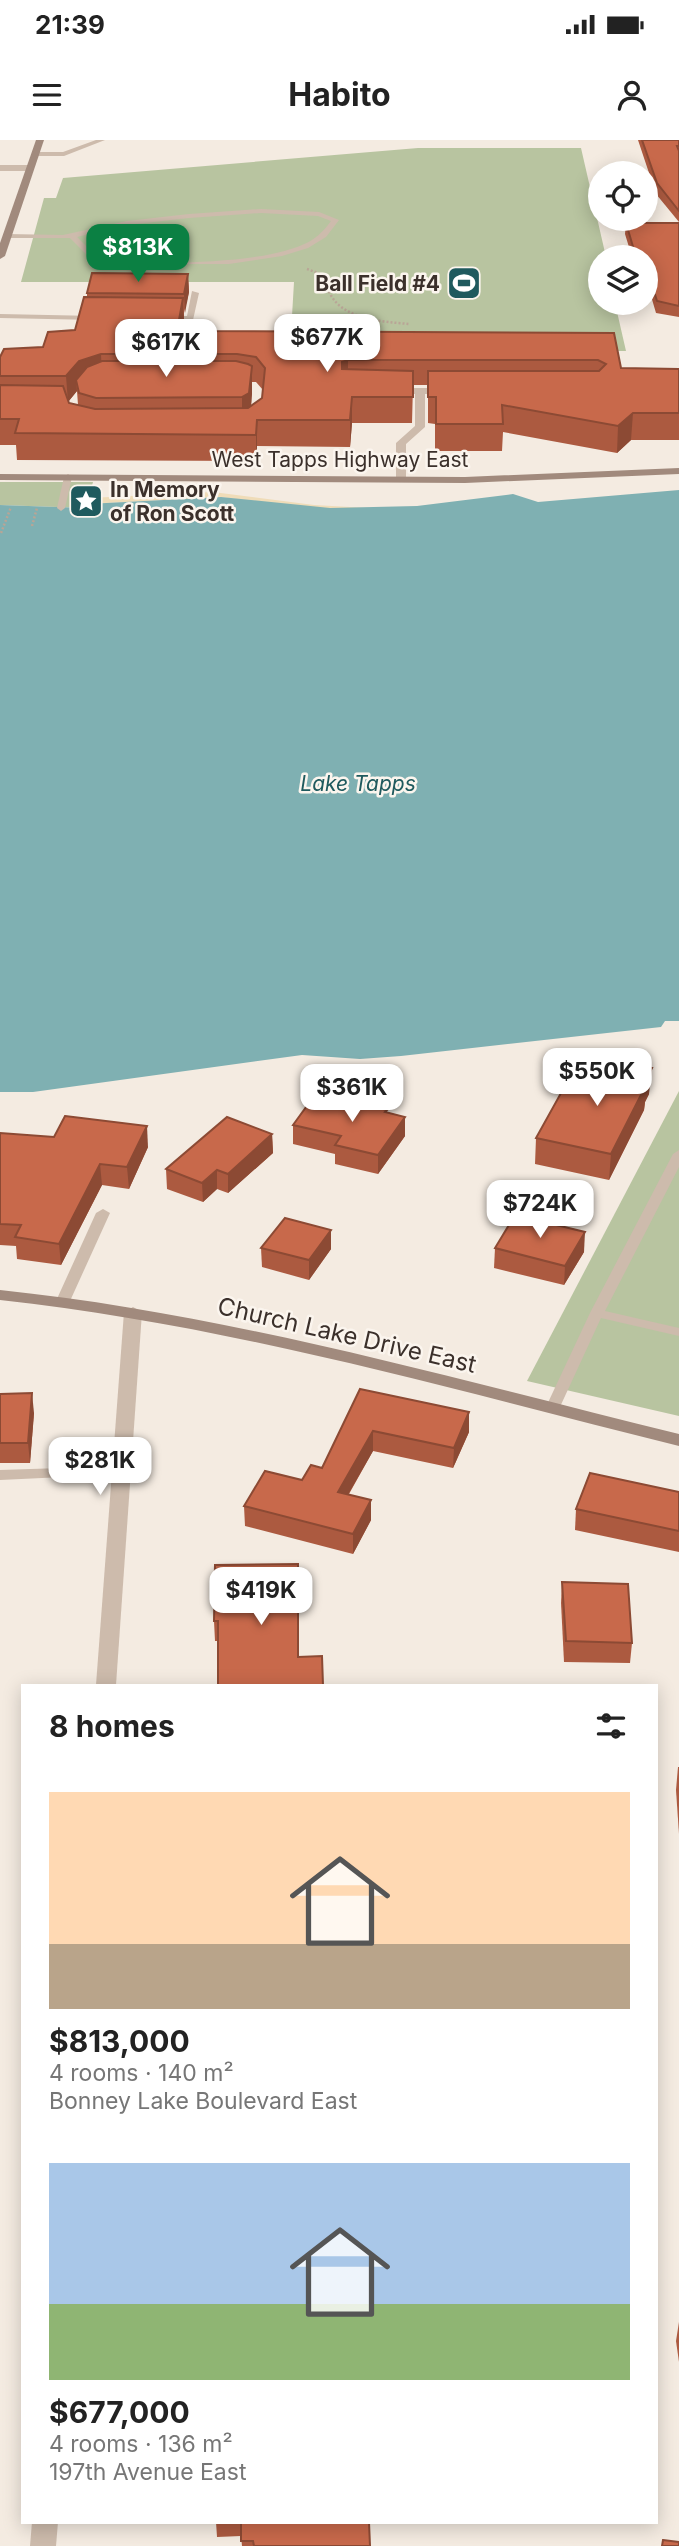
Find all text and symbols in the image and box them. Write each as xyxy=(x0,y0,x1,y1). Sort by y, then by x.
text: 21:39 xyxy=(35,9,105,40)
text: Habito xyxy=(288,75,391,114)
icon: menu xyxy=(28,76,66,114)
icon: person xyxy=(613,76,651,114)
map controls xyxy=(588,161,658,315)
button: locate xyxy=(588,161,658,231)
pin: $813K xyxy=(89,225,187,284)
text: $813K xyxy=(102,233,174,261)
button: layers xyxy=(588,245,658,315)
sports icon: Ball Field #4 xyxy=(445,264,483,302)
place label: Ball Field #4 xyxy=(315,271,440,296)
pin: $677K xyxy=(278,314,376,374)
pin: $617K xyxy=(117,320,215,379)
text: $677K xyxy=(290,323,364,351)
text: $617K xyxy=(131,328,201,356)
street label: West Tapps Highway East xyxy=(212,447,469,472)
place label: In Memory of Ron Scott xyxy=(110,477,235,526)
place icon: In Memory of Ron Scott xyxy=(67,482,105,520)
water label: Lake Tapps xyxy=(300,771,416,796)
pin: $550K xyxy=(548,1048,646,1108)
text: $550K xyxy=(559,1057,635,1085)
pin: $361K xyxy=(303,1065,401,1124)
text: $361K xyxy=(316,1073,388,1101)
pin: $724K xyxy=(491,1180,589,1240)
text: $724K xyxy=(503,1189,577,1217)
street label: Church Lake Drive East xyxy=(215,1291,479,1379)
pin: $281K xyxy=(51,1438,149,1497)
text: $281K xyxy=(65,1446,135,1474)
pin: $419K xyxy=(212,1568,310,1627)
text: $419K xyxy=(225,1576,297,1604)
icon: filters xyxy=(592,1707,630,1745)
text: 8 homes xyxy=(49,1708,175,1744)
icon: home xyxy=(277,1838,403,1964)
text: $813,000 xyxy=(49,2023,190,2059)
text: 4 rooms · 140 m² xyxy=(49,2059,234,2087)
text: Bonney Lake Boulevard East xyxy=(49,2087,357,2115)
icon: home xyxy=(277,2209,403,2335)
text: $677,000 xyxy=(49,2394,190,2430)
text: 4 rooms · 136 m² xyxy=(49,2430,233,2458)
text: 197th Avenue East xyxy=(49,2458,246,2486)

